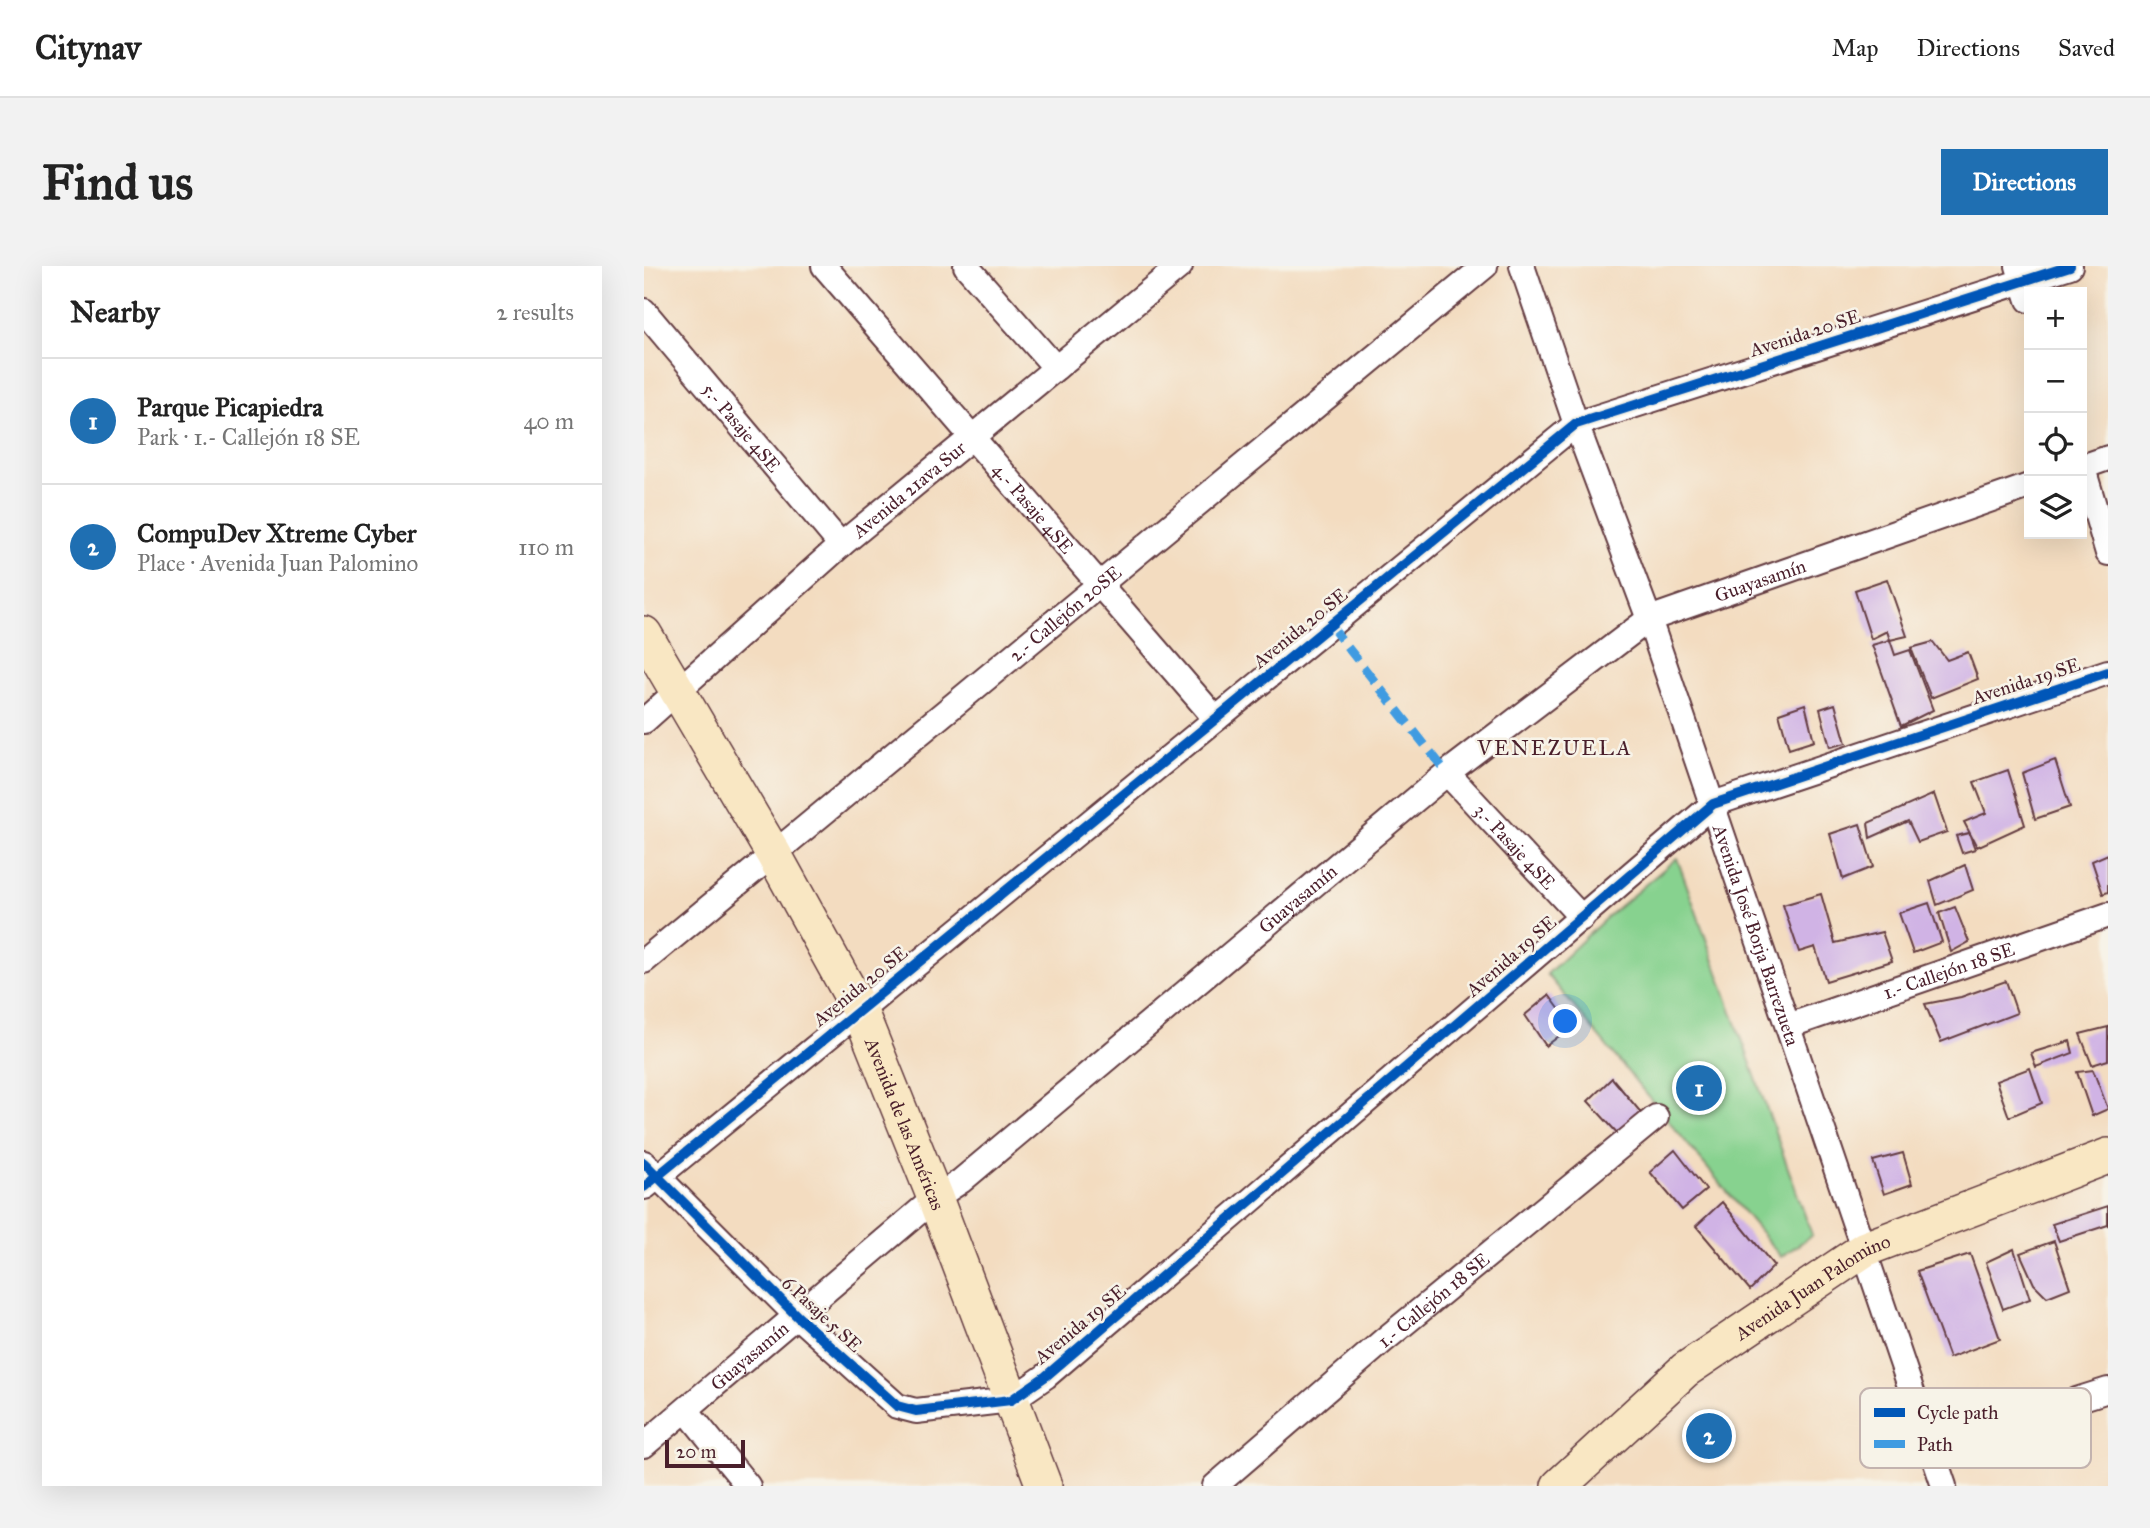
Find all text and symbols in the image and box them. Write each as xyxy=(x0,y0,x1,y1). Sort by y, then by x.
text: Citynav xyxy=(35,28,141,68)
text: Map xyxy=(1832,33,1879,63)
text: Directions xyxy=(1917,33,2020,63)
text: Saved xyxy=(2058,33,2115,63)
button: Directions xyxy=(1941,149,2108,215)
text: Find us xyxy=(42,153,193,212)
map controls xyxy=(2024,287,2087,539)
button: + xyxy=(2024,287,2087,350)
text: Nearby xyxy=(70,294,160,330)
text: 2 results xyxy=(496,298,574,326)
street label: Avenida 20 SE xyxy=(1746,304,1864,362)
button: − xyxy=(2024,350,2087,413)
street label: 5.- Pasaje 4SE xyxy=(698,378,786,477)
text: Parque Picapiedra xyxy=(137,391,323,423)
text: 1 xyxy=(88,407,98,435)
text: 40 m xyxy=(524,407,574,435)
button: locate xyxy=(2024,413,2087,476)
text: Park · 1.- Callejón 18 SE xyxy=(137,423,360,451)
street label: Avenida 21ava Sur xyxy=(847,435,971,543)
street label: 4.- Pasaje 4SE xyxy=(988,458,1079,558)
button: layers xyxy=(2024,476,2087,539)
text: CompuDev Xtreme Cyber xyxy=(137,517,417,549)
text: 2 xyxy=(87,533,99,561)
text: 110 m xyxy=(518,533,574,561)
text: Place · Avenida Juan Palomino xyxy=(137,549,418,577)
street label: Guayasamín xyxy=(1711,554,1809,607)
street label: 2.- Callejón 20SE xyxy=(1004,560,1126,666)
street label: Avenida 20 SE xyxy=(1247,583,1352,674)
street label: Avenida 19 SE xyxy=(1968,653,2083,710)
district label: VENEZUELA xyxy=(1476,735,1633,761)
street label: 3.- Pasaje 4SE xyxy=(1470,799,1561,894)
street label: Avenida José Borja Barrezueta xyxy=(1708,820,1805,1050)
street label: Guayasamín xyxy=(1254,859,1341,938)
street label: Avenida 19 SE xyxy=(1460,910,1561,1002)
street label: 1.- Callejón 18 SE xyxy=(1880,937,2018,1004)
street label: Avenida 20 SE xyxy=(807,941,912,1032)
your location xyxy=(1548,1004,1582,1038)
street label: Avenida de las Américas xyxy=(860,1033,950,1213)
pin: 1 xyxy=(1676,1062,1722,1114)
street label: Avenida Juan Palomino xyxy=(1730,1229,1894,1345)
street label: 1.- Callejón 18 SE xyxy=(1373,1247,1494,1352)
street label: 6 Pasaje 5 SE xyxy=(777,1271,867,1357)
street label: Avenida 19 SE xyxy=(1029,1279,1131,1369)
street label: Guayasamín xyxy=(706,1316,793,1395)
legend xyxy=(1860,1388,2091,1468)
text: Cycle path xyxy=(1917,1401,1999,1424)
pin: 2 xyxy=(1686,1410,1732,1462)
text: Path xyxy=(1917,1433,1953,1456)
scale bar xyxy=(665,1437,746,1469)
text: 20 m xyxy=(676,1440,717,1463)

